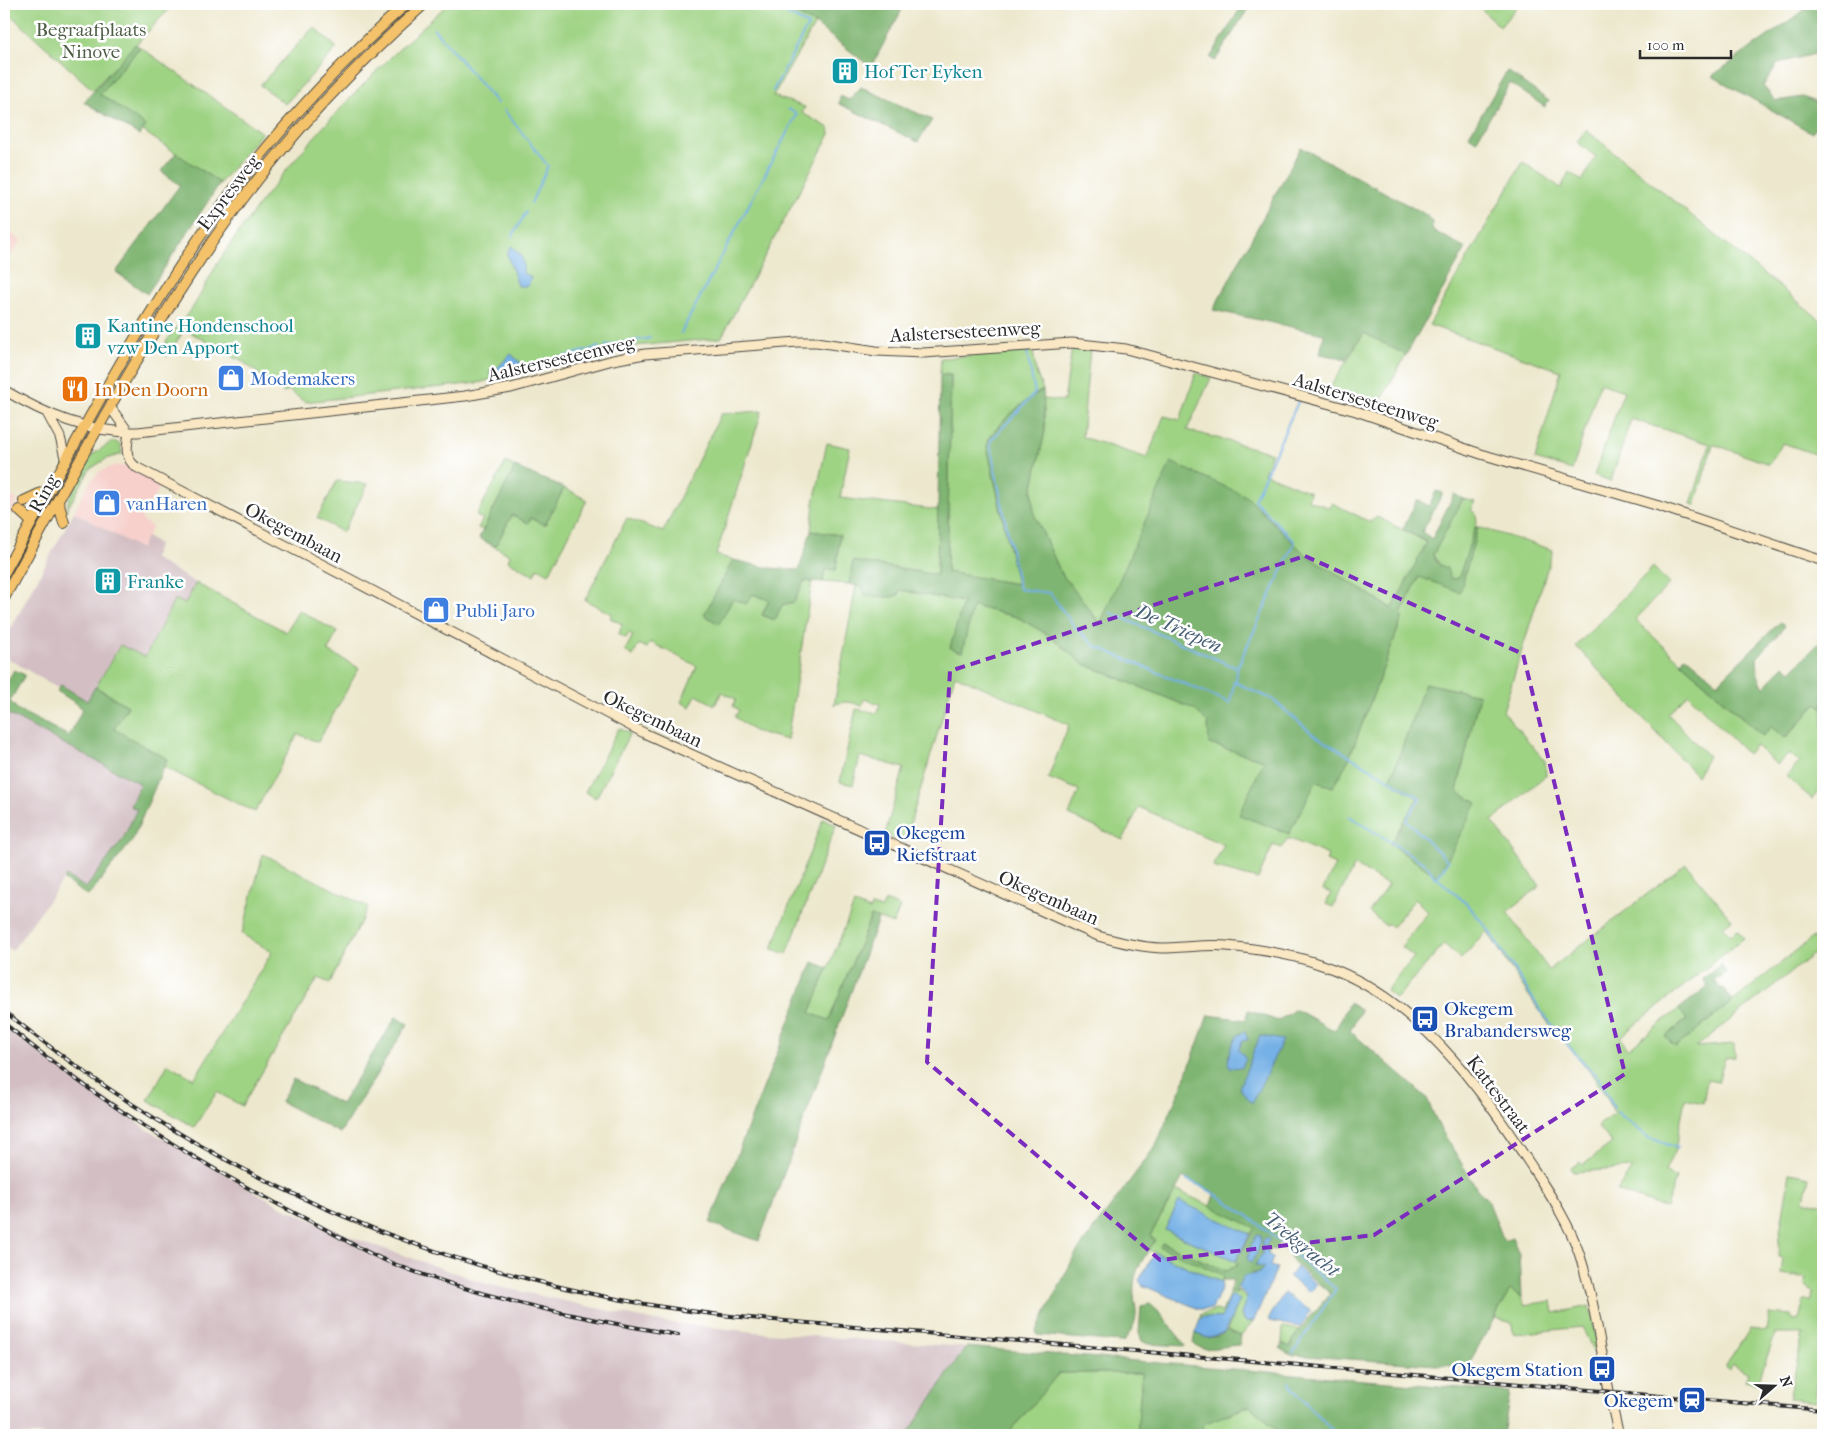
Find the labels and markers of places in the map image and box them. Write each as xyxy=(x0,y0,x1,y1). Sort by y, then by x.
building icon: Hof Ter Eyken xyxy=(830,56,860,86)
place label: Hof Ter Eyken xyxy=(864,61,983,83)
place label: Kantine Hondenschool vzw Den Apport xyxy=(107,315,294,359)
building icon: Kantine Hondenschool vzw Den Apport xyxy=(73,321,103,351)
shop icon: Modemakers xyxy=(216,363,246,393)
place label: Modemakers xyxy=(250,368,355,390)
restaurant icon: In Den Doorn xyxy=(60,374,90,404)
place label: In Den Doorn xyxy=(94,379,208,401)
shop icon: vanHaren xyxy=(92,488,122,518)
place label: vanHaren xyxy=(126,493,207,515)
building icon: Franke xyxy=(93,566,123,596)
place label: Franke xyxy=(127,571,184,593)
shop icon: Publi Jaro xyxy=(421,595,451,625)
place label: Publi Jaro xyxy=(455,600,535,622)
place label: Okegem Riefstraat xyxy=(896,822,977,866)
bus stop icon: Okegem Riefstraat xyxy=(862,828,892,858)
place label: Okegem Brabandersweg xyxy=(1444,998,1572,1042)
bus stop icon: Okegem Brabandersweg xyxy=(1410,1004,1440,1034)
bus stop icon: Okegem Station xyxy=(1587,1354,1617,1384)
place label: Okegem Station xyxy=(1452,1359,1583,1381)
station icon: Okegem xyxy=(1677,1385,1707,1415)
place label: Okegem xyxy=(1604,1390,1673,1412)

